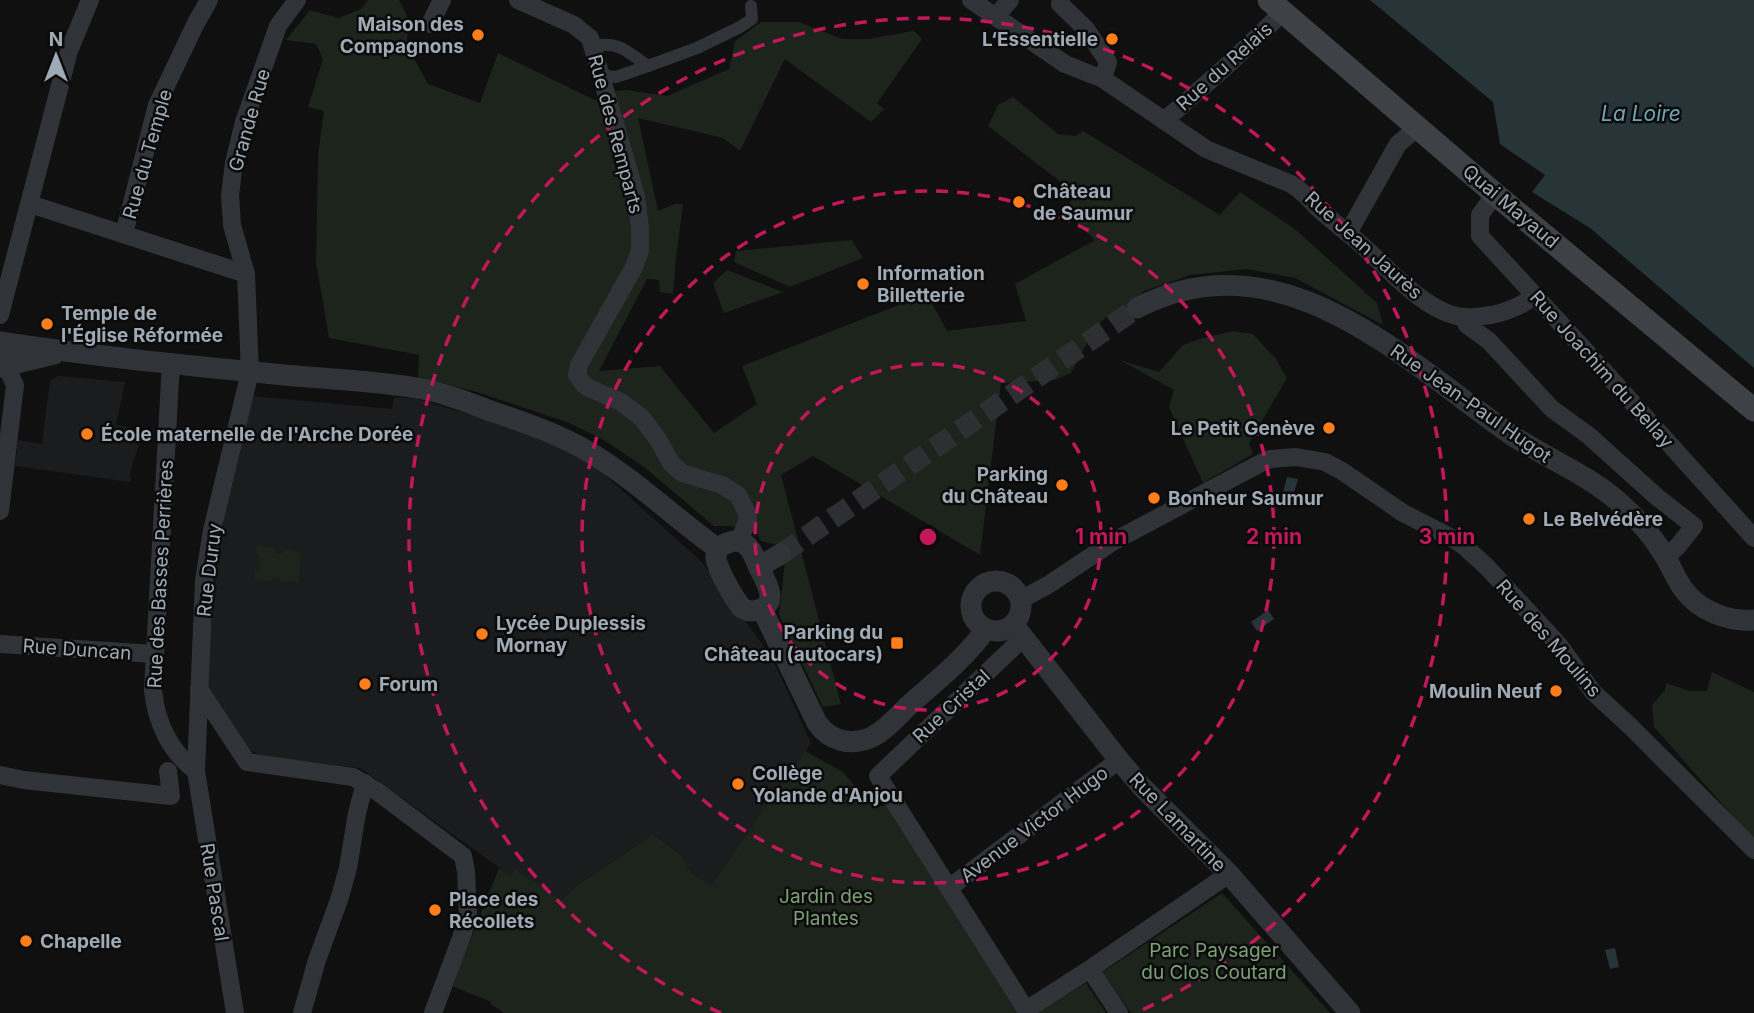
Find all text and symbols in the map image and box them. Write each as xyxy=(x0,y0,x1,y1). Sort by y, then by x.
place label: Maison des Compagnons xyxy=(340,13,464,58)
street label: Rue du Relais xyxy=(1172,17,1277,115)
north arrow xyxy=(21,21,91,91)
marker: Maison des Compagnons xyxy=(470,27,486,43)
text: N xyxy=(49,28,63,51)
place label: L‘Essentielle xyxy=(982,28,1098,51)
marker: L‘Essentielle xyxy=(1104,31,1120,47)
street label: Rue des Remparts xyxy=(583,52,648,216)
street label: Grande Rue xyxy=(224,66,275,174)
street label: Rue du Temple xyxy=(118,87,177,222)
water label: La Loire xyxy=(1601,101,1681,126)
street label: Quai Mayaud xyxy=(1458,160,1563,253)
place label: Château de Saumur xyxy=(1033,180,1133,225)
street label: Rue Jean Jaurès xyxy=(1300,187,1427,304)
marker: Château de Saumur xyxy=(1011,194,1027,210)
place label: Information Billetterie xyxy=(877,262,985,307)
marker: Information Billetterie xyxy=(855,276,871,292)
street label: Rue Joachim du Bellay xyxy=(1525,286,1679,453)
place label: Temple de l'Église Réformée xyxy=(61,302,223,347)
marker: Temple de l'Église Réformée xyxy=(39,316,55,332)
street label: Rue Jean-Paul Hugot xyxy=(1386,339,1556,468)
place label: Le Petit Genève xyxy=(1171,417,1315,440)
marker: Le Petit Genève xyxy=(1321,420,1337,436)
place label: École maternelle de l'Arche Dorée xyxy=(101,423,413,446)
marker: École maternelle de l'Arche Dorée xyxy=(79,426,95,442)
street label: Rue des Basses Perrières xyxy=(143,459,178,689)
place label: Parking du Château xyxy=(942,463,1048,508)
marker: Parking du Château xyxy=(1054,477,1070,493)
place label: Bonheur Saumur xyxy=(1168,487,1324,510)
marker: Bonheur Saumur xyxy=(1146,490,1162,506)
place label: Le Belvédère xyxy=(1543,508,1663,531)
marker: Le Belvédère xyxy=(1521,511,1537,527)
street label: Rue Duruy xyxy=(192,522,227,618)
text: 1 min xyxy=(1075,524,1127,549)
text: 2 min xyxy=(1246,524,1302,549)
text: 3 min xyxy=(1419,524,1475,549)
centre of rings xyxy=(916,525,940,549)
street label: Rue des Moulins xyxy=(1491,575,1606,702)
place label: Lycée Duplessis Mornay xyxy=(496,612,646,657)
place label: Parking du Château (autocars) xyxy=(704,621,883,666)
marker: Lycée Duplessis Mornay xyxy=(474,626,490,642)
street label: Rue Duncan xyxy=(22,634,132,665)
marker: Parking du Château (autocars) xyxy=(889,635,905,651)
street label: Rue Cristal xyxy=(908,665,995,748)
place label: Forum xyxy=(379,673,438,696)
marker: Forum xyxy=(357,676,373,692)
place label: Moulin Neuf xyxy=(1429,680,1542,703)
marker: Moulin Neuf xyxy=(1548,683,1564,699)
street label: Avenue Victor Hugo xyxy=(956,761,1113,887)
place label: Collège Yolande d'Anjou xyxy=(752,762,903,807)
street label: Rue Lamartine xyxy=(1124,768,1231,877)
marker: Collège Yolande d'Anjou xyxy=(730,776,746,792)
street label: Rue Pascal xyxy=(195,841,234,943)
park label: Jardin des Plantes xyxy=(779,885,873,930)
place label: Place des Récollets xyxy=(449,888,538,933)
marker: Place des Récollets xyxy=(427,902,443,918)
place label: Chapelle xyxy=(40,930,122,953)
marker: Chapelle xyxy=(18,933,34,949)
park label: Parc Paysager du Clos Coutard xyxy=(1141,939,1287,984)

